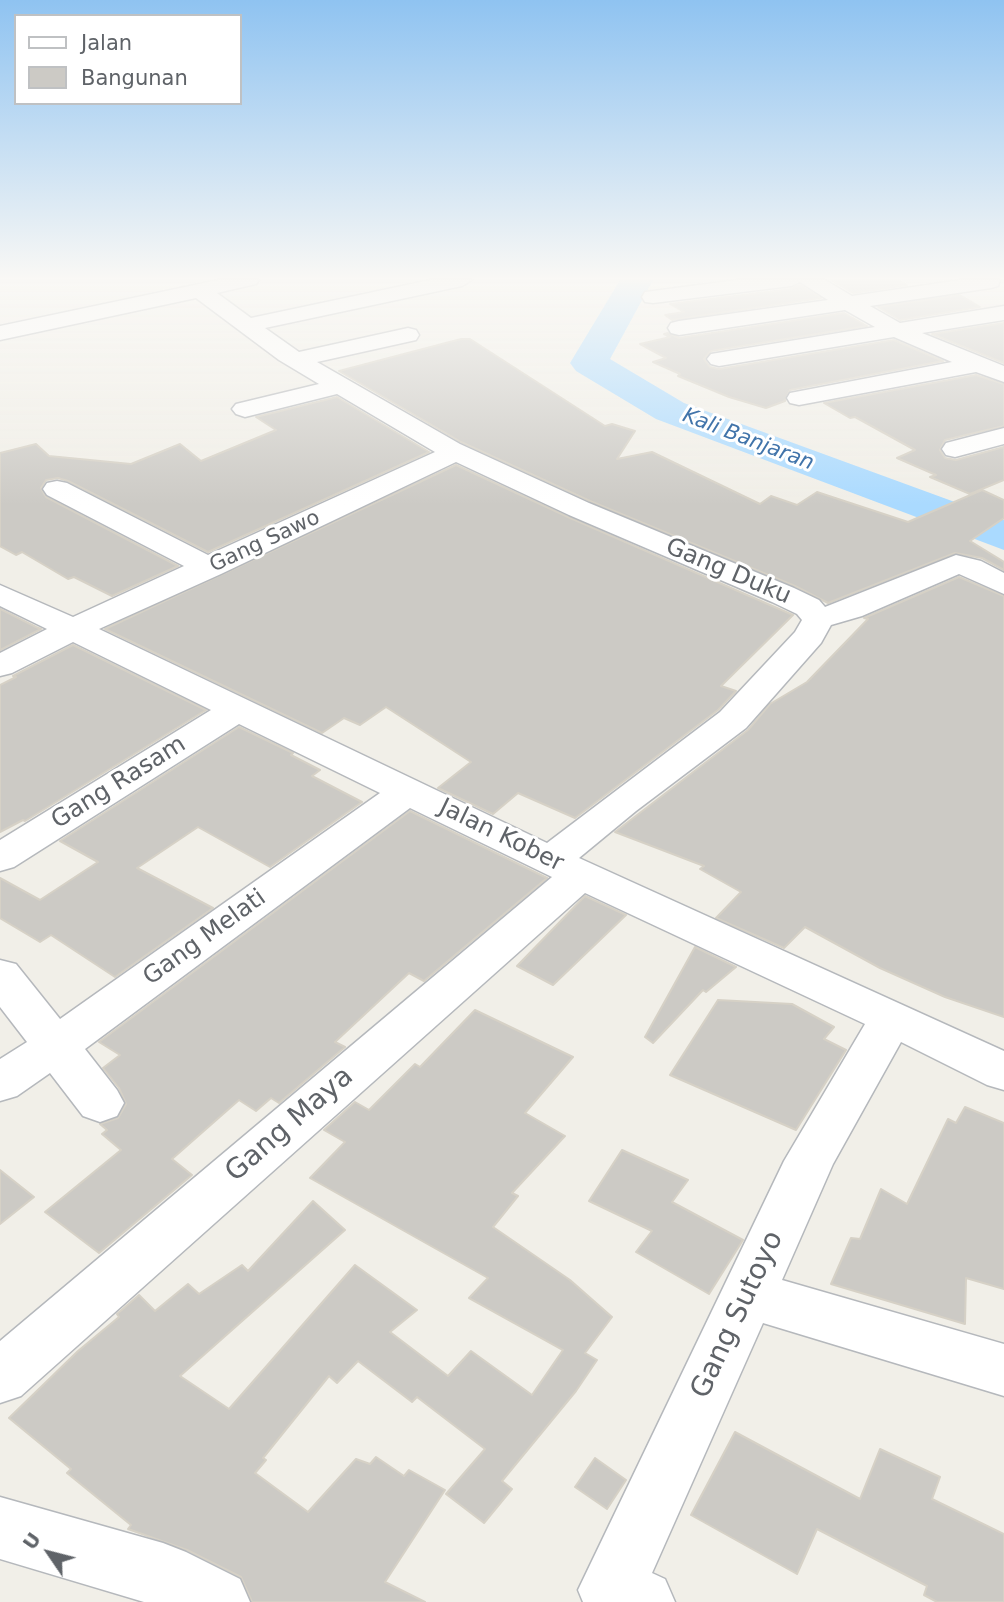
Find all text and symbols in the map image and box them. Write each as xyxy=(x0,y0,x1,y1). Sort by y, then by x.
legend xyxy=(14,14,242,105)
text: Jalan xyxy=(81,31,132,55)
text: Bangunan xyxy=(81,66,188,90)
water label: Kali Banjaran xyxy=(679,403,817,477)
street label: Gang Sawo xyxy=(206,506,324,578)
street label: Gang Duku xyxy=(661,533,795,611)
street label: Gang Rasam xyxy=(47,730,191,836)
street label: Jalan Kober xyxy=(434,793,568,879)
street label: Gang Melati xyxy=(138,884,272,992)
street label: Gang Maya xyxy=(219,1060,361,1190)
street label: Gang Sutoyo xyxy=(685,1226,791,1404)
north arrow xyxy=(14,1518,84,1588)
text: U xyxy=(18,1528,45,1554)

